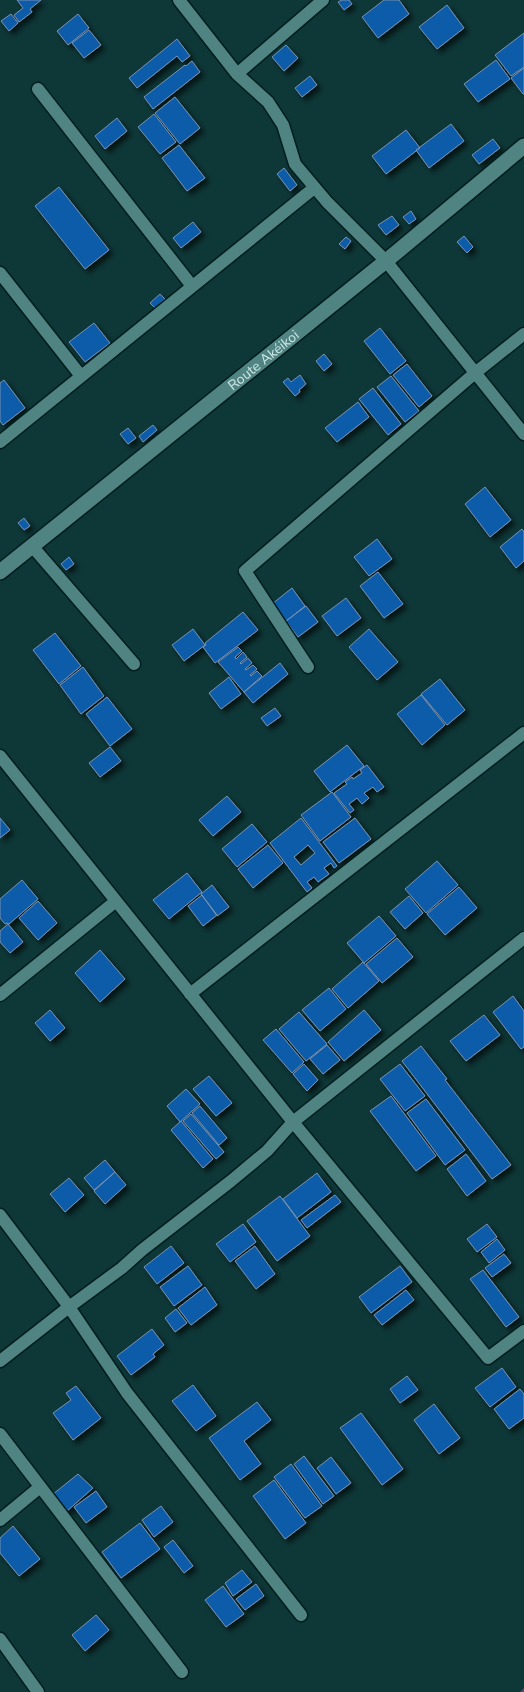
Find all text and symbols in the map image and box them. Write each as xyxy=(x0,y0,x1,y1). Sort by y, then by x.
street label: Route Akéikoi xyxy=(224,325,303,394)

